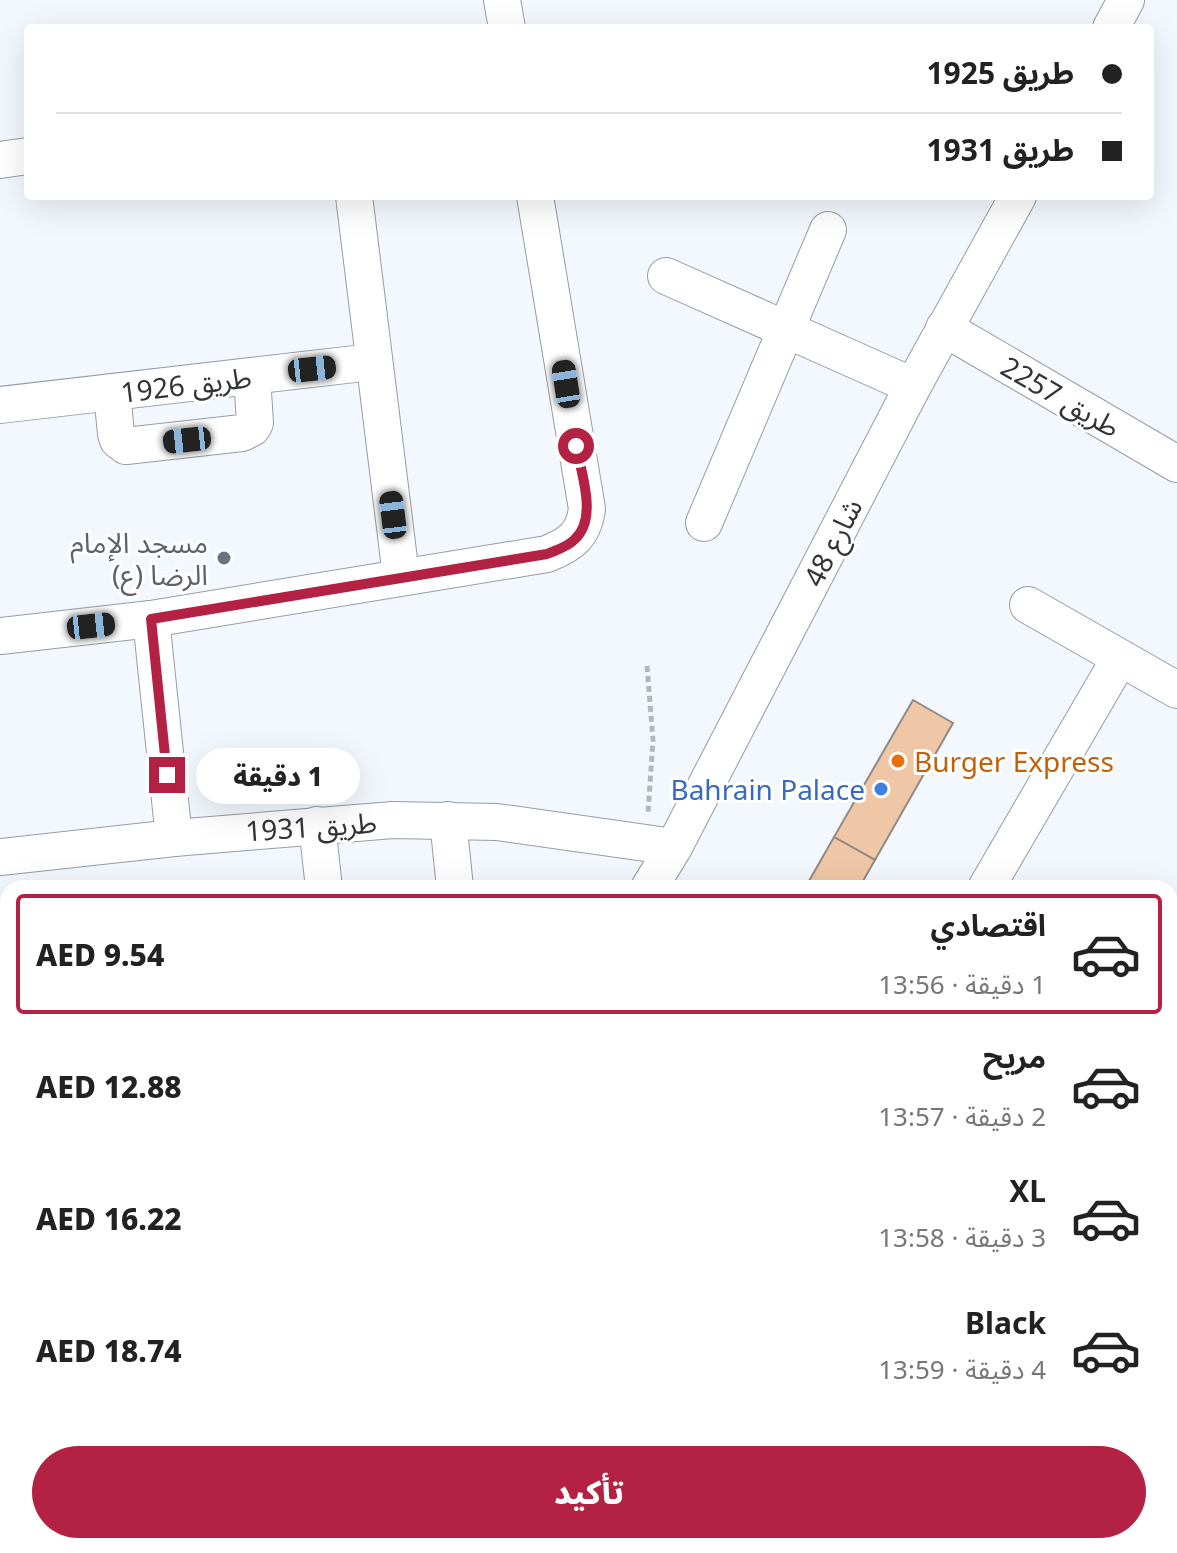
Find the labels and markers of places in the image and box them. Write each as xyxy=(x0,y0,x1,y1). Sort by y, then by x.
place label: مسجد الإمام الرضا (ع) xyxy=(70,523,208,596)
marker: مسجد الإمام الرضا (ع) xyxy=(215,549,233,567)
place label: Burger Express xyxy=(914,742,1114,780)
marker: Burger Express xyxy=(889,752,907,770)
place label: Bahrain Palace xyxy=(670,770,865,808)
marker: Bahrain Palace xyxy=(872,780,890,798)

